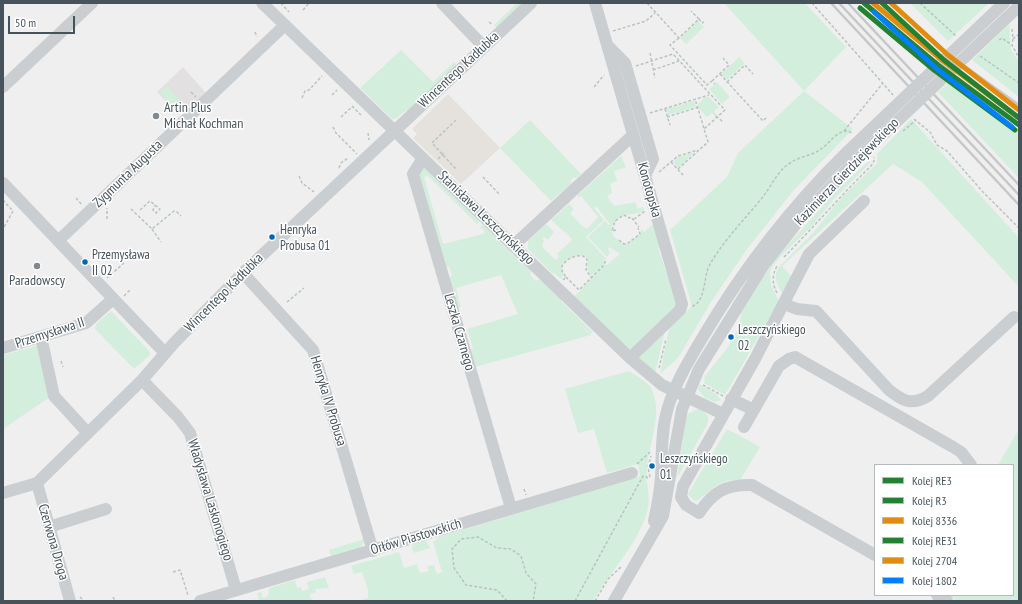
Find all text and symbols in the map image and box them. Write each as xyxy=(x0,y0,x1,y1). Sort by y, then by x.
scale bar xyxy=(10,8,77,34)
text: 50 m xyxy=(15,15,36,30)
street label: Wincentego Kadłubka xyxy=(415,28,503,112)
place label: Artin Plus Michał Kochman xyxy=(164,100,243,132)
marker: Artin Plus Michał Kochman xyxy=(151,111,161,121)
street label: Kazimierza Gierdziejewskiego xyxy=(791,115,903,229)
street label: Zygmunta Augusta xyxy=(90,137,166,211)
street label: Konotopska xyxy=(633,161,665,219)
street label: Stanisława Leszczyńskiego xyxy=(434,168,538,268)
place label: Henryka Probusa 01 xyxy=(280,222,330,253)
marker: Henryka Probusa 01 xyxy=(267,232,277,242)
place label: Przemysława II 02 xyxy=(92,247,150,278)
street label: Wincentego Kadłubka xyxy=(181,250,267,336)
marker: Przemysława II 02 xyxy=(80,257,90,267)
marker: Paradowscy xyxy=(32,261,42,271)
place label: Paradowscy xyxy=(9,273,65,289)
street label: Leszka Czarnego xyxy=(440,292,478,372)
street label: Przemysława II xyxy=(13,314,87,352)
place label: Leszczyńskiego 02 xyxy=(738,322,806,353)
marker: Leszczyńskiego 02 xyxy=(726,332,736,342)
street label: Henryka IV Probusa xyxy=(306,354,350,448)
street label: Władysława Laskonogiego xyxy=(183,437,237,563)
place label: Leszczyńskiego 01 xyxy=(660,451,728,482)
marker: Leszczyńskiego 01 xyxy=(647,461,657,471)
legend xyxy=(874,464,1014,596)
text: Kolej RE3 xyxy=(912,473,952,488)
text: Kolej R3 xyxy=(912,493,947,508)
street label: Czerwona Droga xyxy=(34,502,72,582)
text: Kolej 8336 xyxy=(912,513,957,528)
street label: Orłów Piastowskich xyxy=(369,515,463,559)
text: Kolej RE31 xyxy=(912,533,957,548)
text: Kolej 2704 xyxy=(912,553,957,568)
text: Kolej 1802 xyxy=(912,573,957,588)

